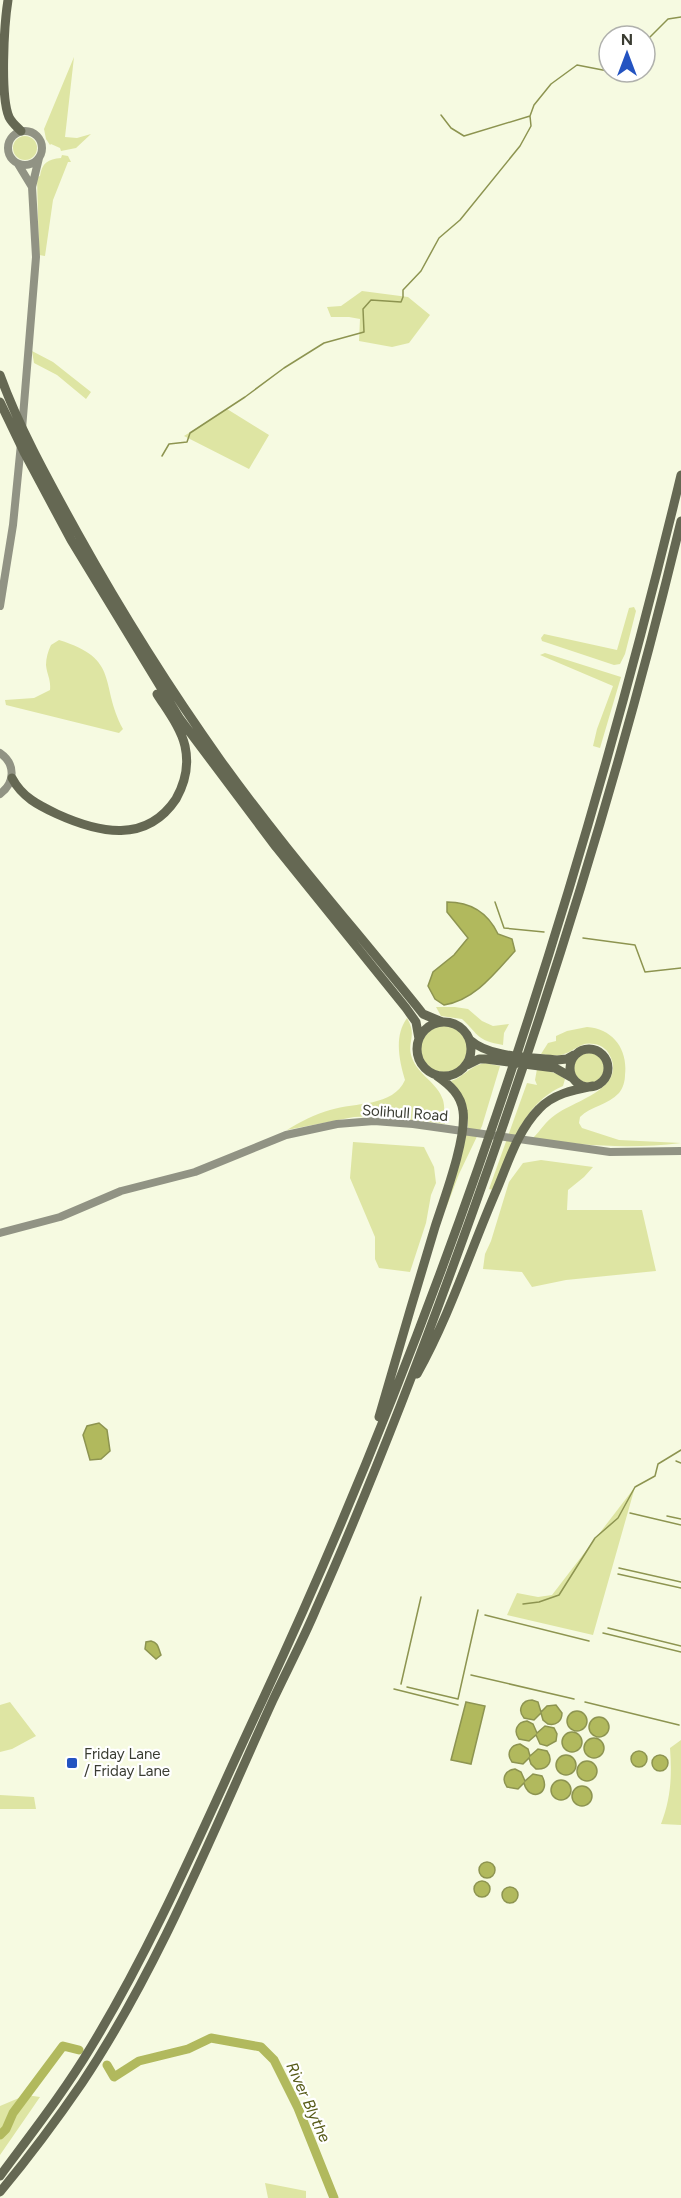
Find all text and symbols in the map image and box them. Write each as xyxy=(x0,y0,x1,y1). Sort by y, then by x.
north arrow xyxy=(597,24,657,84)
text: N xyxy=(621,30,633,49)
street label: Solihull Road xyxy=(361,1101,449,1125)
place label: Friday Lane / Friday Lane xyxy=(84,1745,170,1780)
marker: Friday Lane / Friday Lane xyxy=(65,1756,79,1770)
water label: River Blythe xyxy=(282,2059,335,2145)

